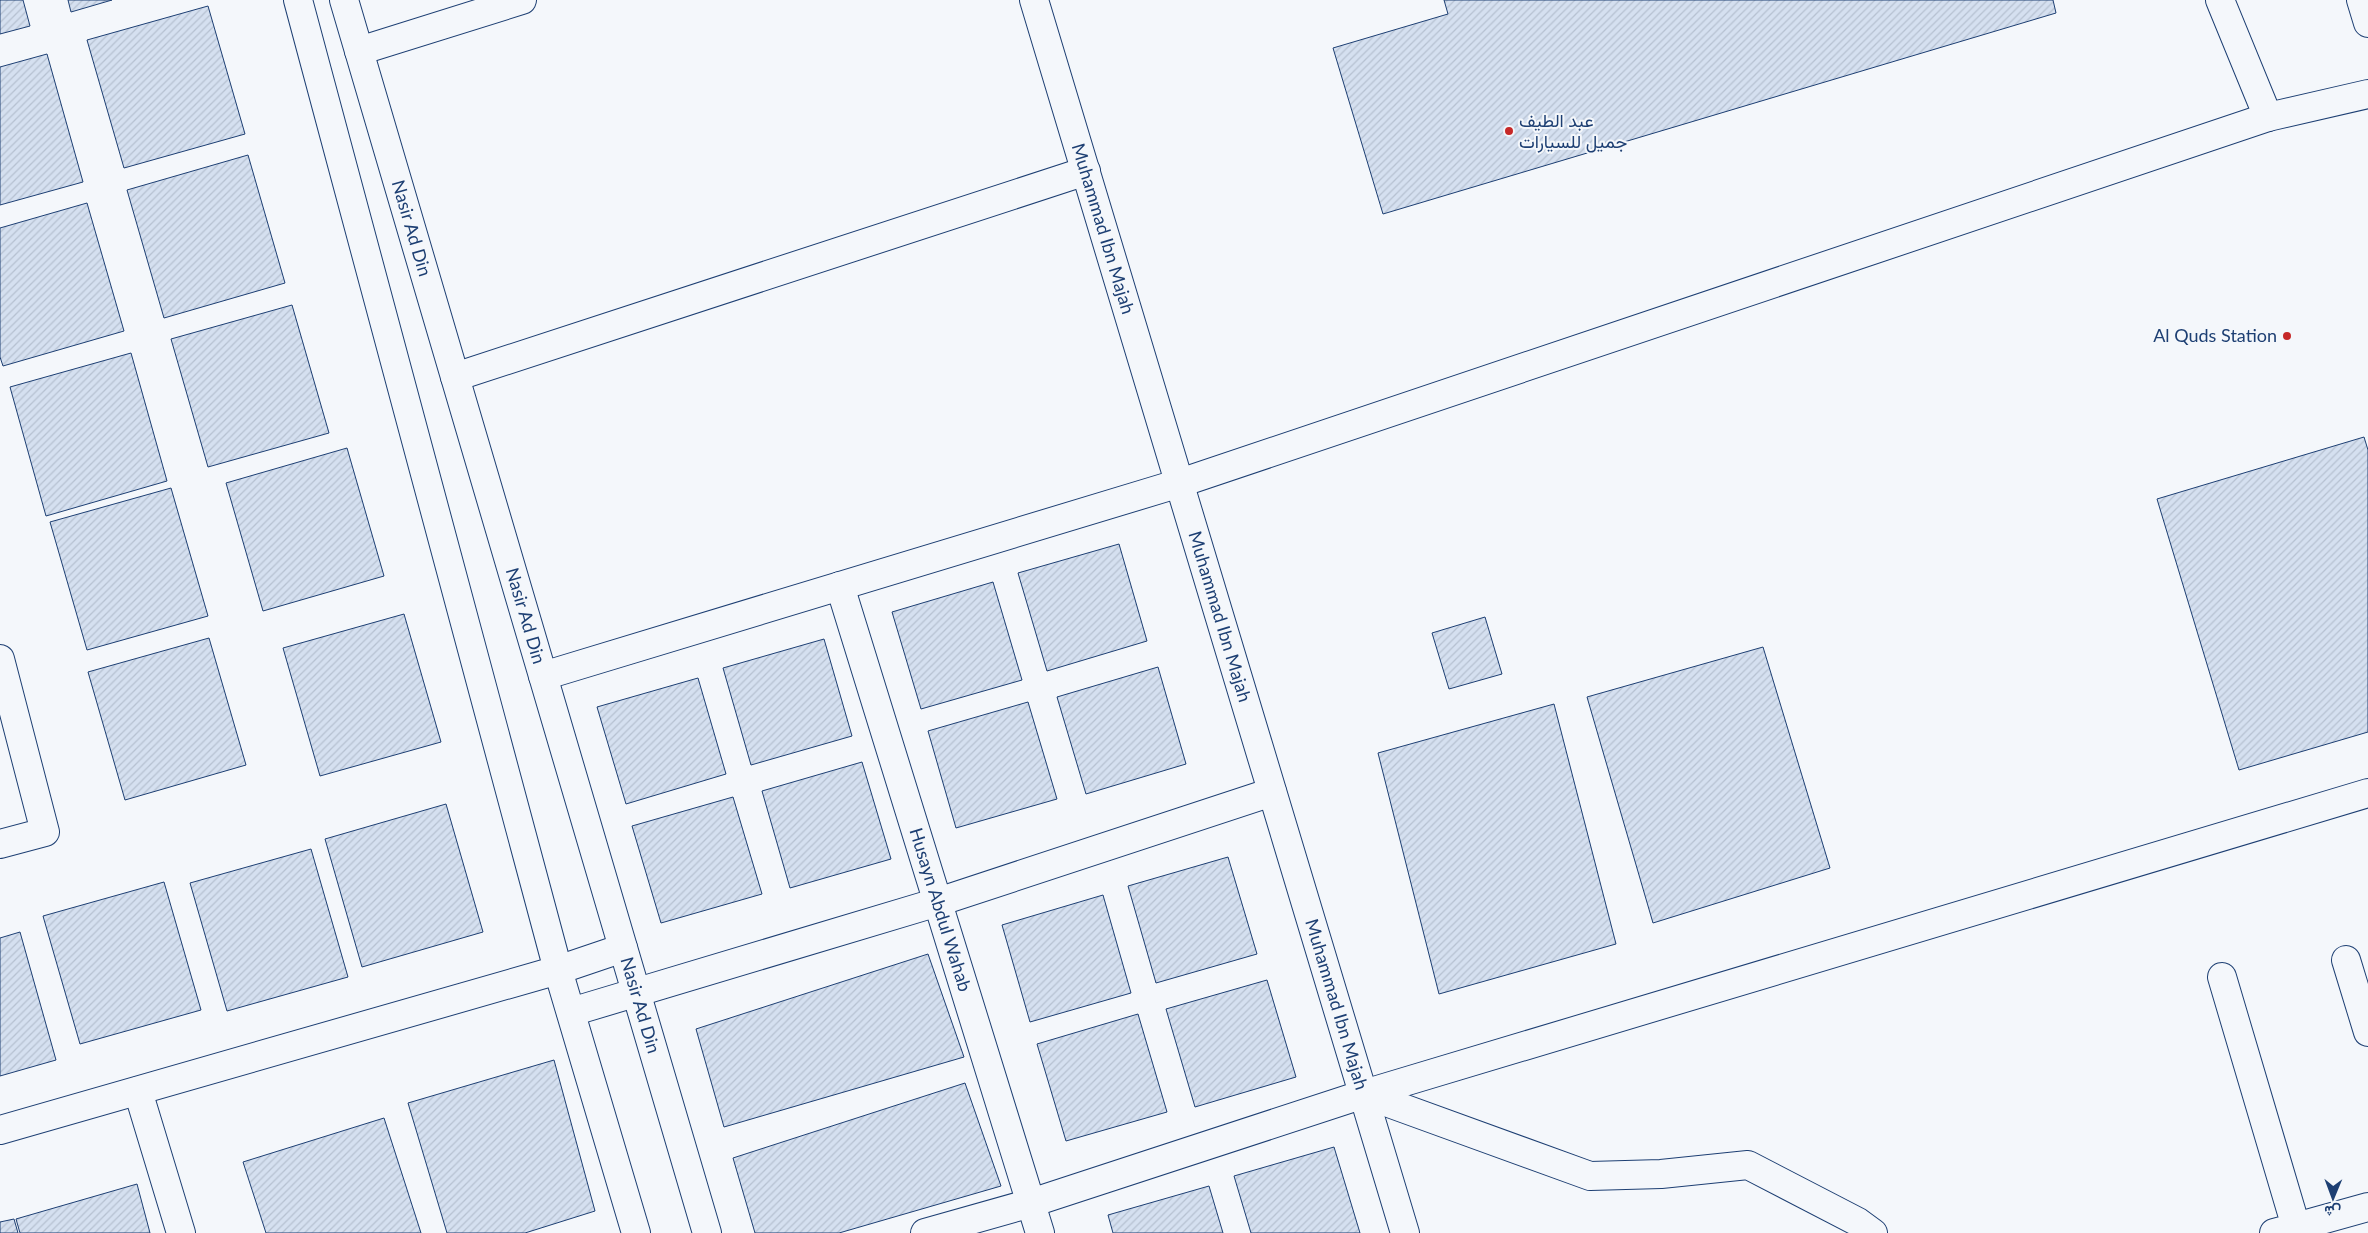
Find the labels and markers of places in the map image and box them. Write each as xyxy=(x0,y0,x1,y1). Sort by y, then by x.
place label: عبد الطيف جميل للسيارات xyxy=(1519,109,1627,153)
marker: عبد الطيف جميل للسيارات xyxy=(1503,125,1515,137)
place label: Al Quds Station xyxy=(2153,324,2277,346)
marker: Al Quds Station xyxy=(2281,330,2293,342)

